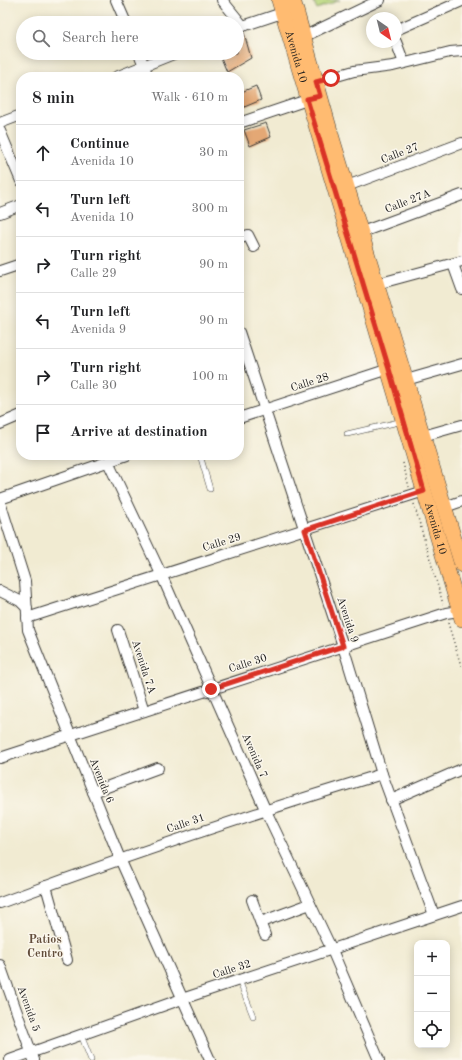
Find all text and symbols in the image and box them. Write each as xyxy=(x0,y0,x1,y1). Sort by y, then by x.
north arrow xyxy=(366,12,402,48)
search box xyxy=(16,16,244,60)
icon: search xyxy=(30,27,52,49)
street label: Avenida 10 xyxy=(283,29,309,84)
text: Search here xyxy=(62,31,139,46)
route start xyxy=(322,69,340,87)
text: 8 min xyxy=(32,90,75,107)
text: Walk · 610 m xyxy=(151,91,228,104)
text: Continue xyxy=(70,137,129,152)
icon: ahead xyxy=(32,142,54,164)
street label: Calle 27 xyxy=(380,142,420,166)
text: 30 m xyxy=(199,146,228,159)
text: Avenida 10 xyxy=(70,155,134,168)
street label: Calle 27A xyxy=(384,188,433,216)
text: Turn left xyxy=(70,193,130,208)
icon: left xyxy=(32,198,54,220)
text: 300 m xyxy=(191,202,228,215)
text: Avenida 10 xyxy=(70,211,134,224)
text: Turn right xyxy=(70,249,141,264)
icon: right xyxy=(32,254,54,276)
text: 90 m xyxy=(199,258,228,271)
text: Calle 29 xyxy=(70,267,117,280)
text: Turn left xyxy=(70,305,130,320)
icon: left xyxy=(32,310,54,332)
text: 90 m xyxy=(199,314,228,327)
text: Avenida 9 xyxy=(70,323,126,336)
text: Turn right xyxy=(70,361,141,376)
icon: right xyxy=(32,366,54,388)
text: 100 m xyxy=(191,370,228,383)
street label: Calle 28 xyxy=(289,372,331,394)
text: Calle 30 xyxy=(70,379,117,392)
icon: arrive xyxy=(32,422,54,444)
text: Arrive at destination xyxy=(70,425,208,440)
street label: Avenida 10 xyxy=(422,501,448,556)
street label: Calle 29 xyxy=(201,532,243,554)
street label: Avenida 9 xyxy=(334,596,360,644)
street label: Avenida 7A xyxy=(129,639,157,696)
street label: Calle 30 xyxy=(227,653,269,675)
route end xyxy=(202,680,220,698)
street label: Avenida 7 xyxy=(239,732,269,780)
street label: Avenida 6 xyxy=(87,757,115,805)
street label: Calle 31 xyxy=(165,812,207,836)
district label: Patios Centro xyxy=(27,934,63,960)
map controls xyxy=(414,940,450,1048)
button: + xyxy=(414,940,450,976)
street label: Calle 32 xyxy=(211,959,253,981)
button: − xyxy=(414,976,450,1012)
street label: Avenida 5 xyxy=(15,985,41,1033)
button: locate xyxy=(414,1012,450,1048)

